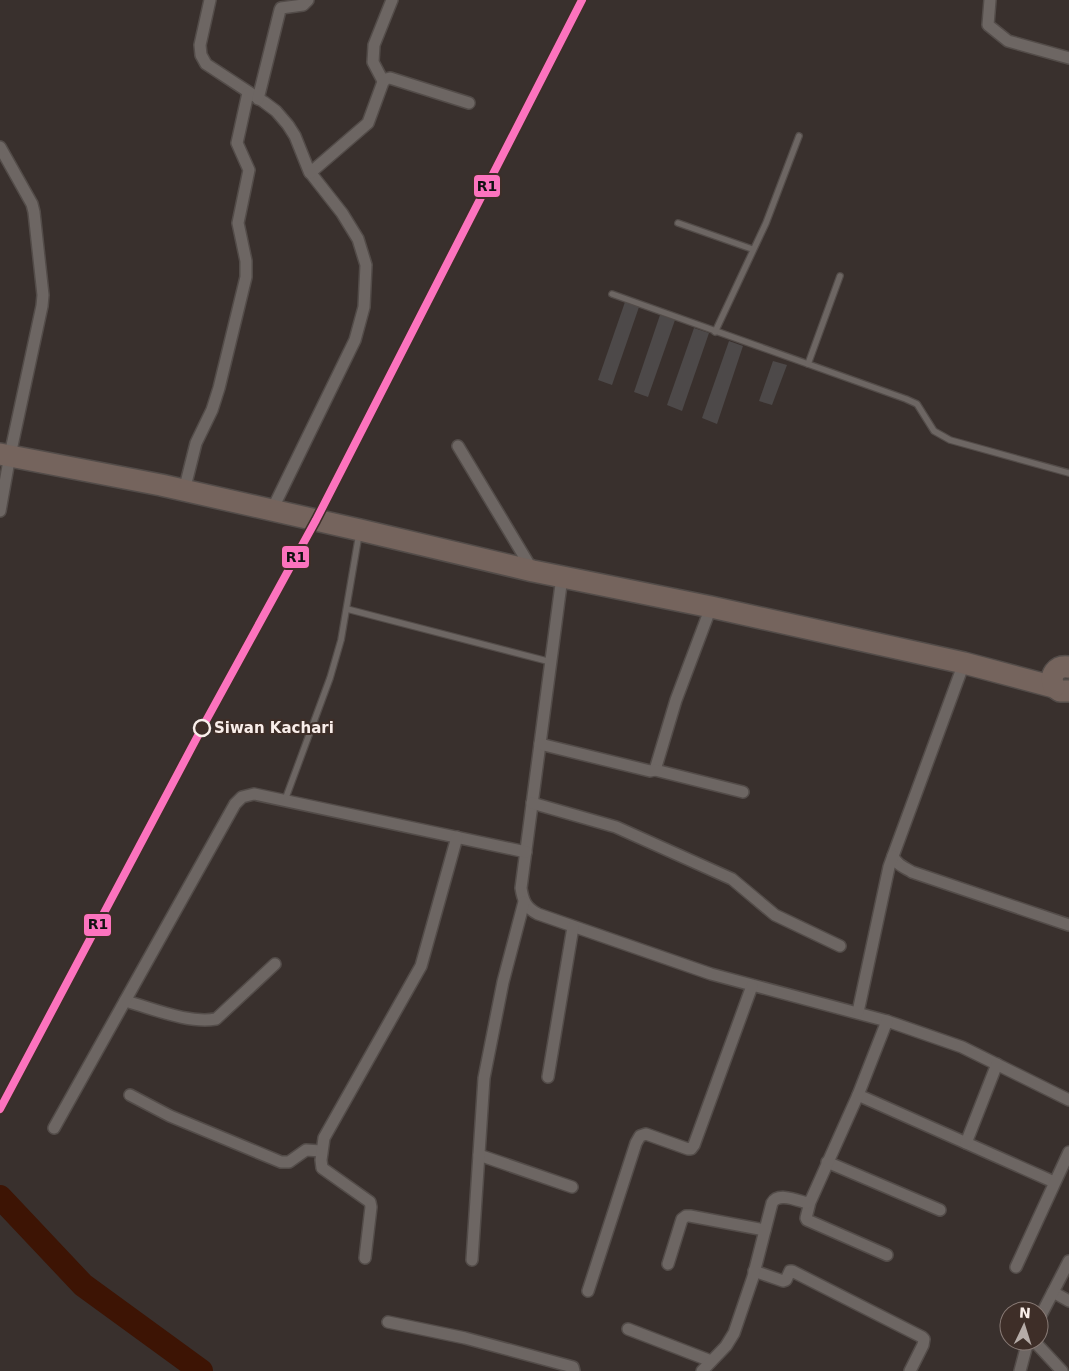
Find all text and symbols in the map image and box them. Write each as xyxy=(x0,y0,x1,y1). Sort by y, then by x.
line badge: R1 xyxy=(473,174,501,198)
text: R1 xyxy=(477,178,497,194)
line badge: R1 xyxy=(281,545,310,569)
text: R1 xyxy=(286,549,306,565)
marker: Siwan Kachari xyxy=(193,719,211,737)
place label: Siwan Kachari xyxy=(214,719,334,737)
line badge: R1 xyxy=(83,913,112,937)
text: R1 xyxy=(88,916,108,932)
north arrow xyxy=(999,1301,1049,1351)
text: N xyxy=(1019,1305,1031,1321)

